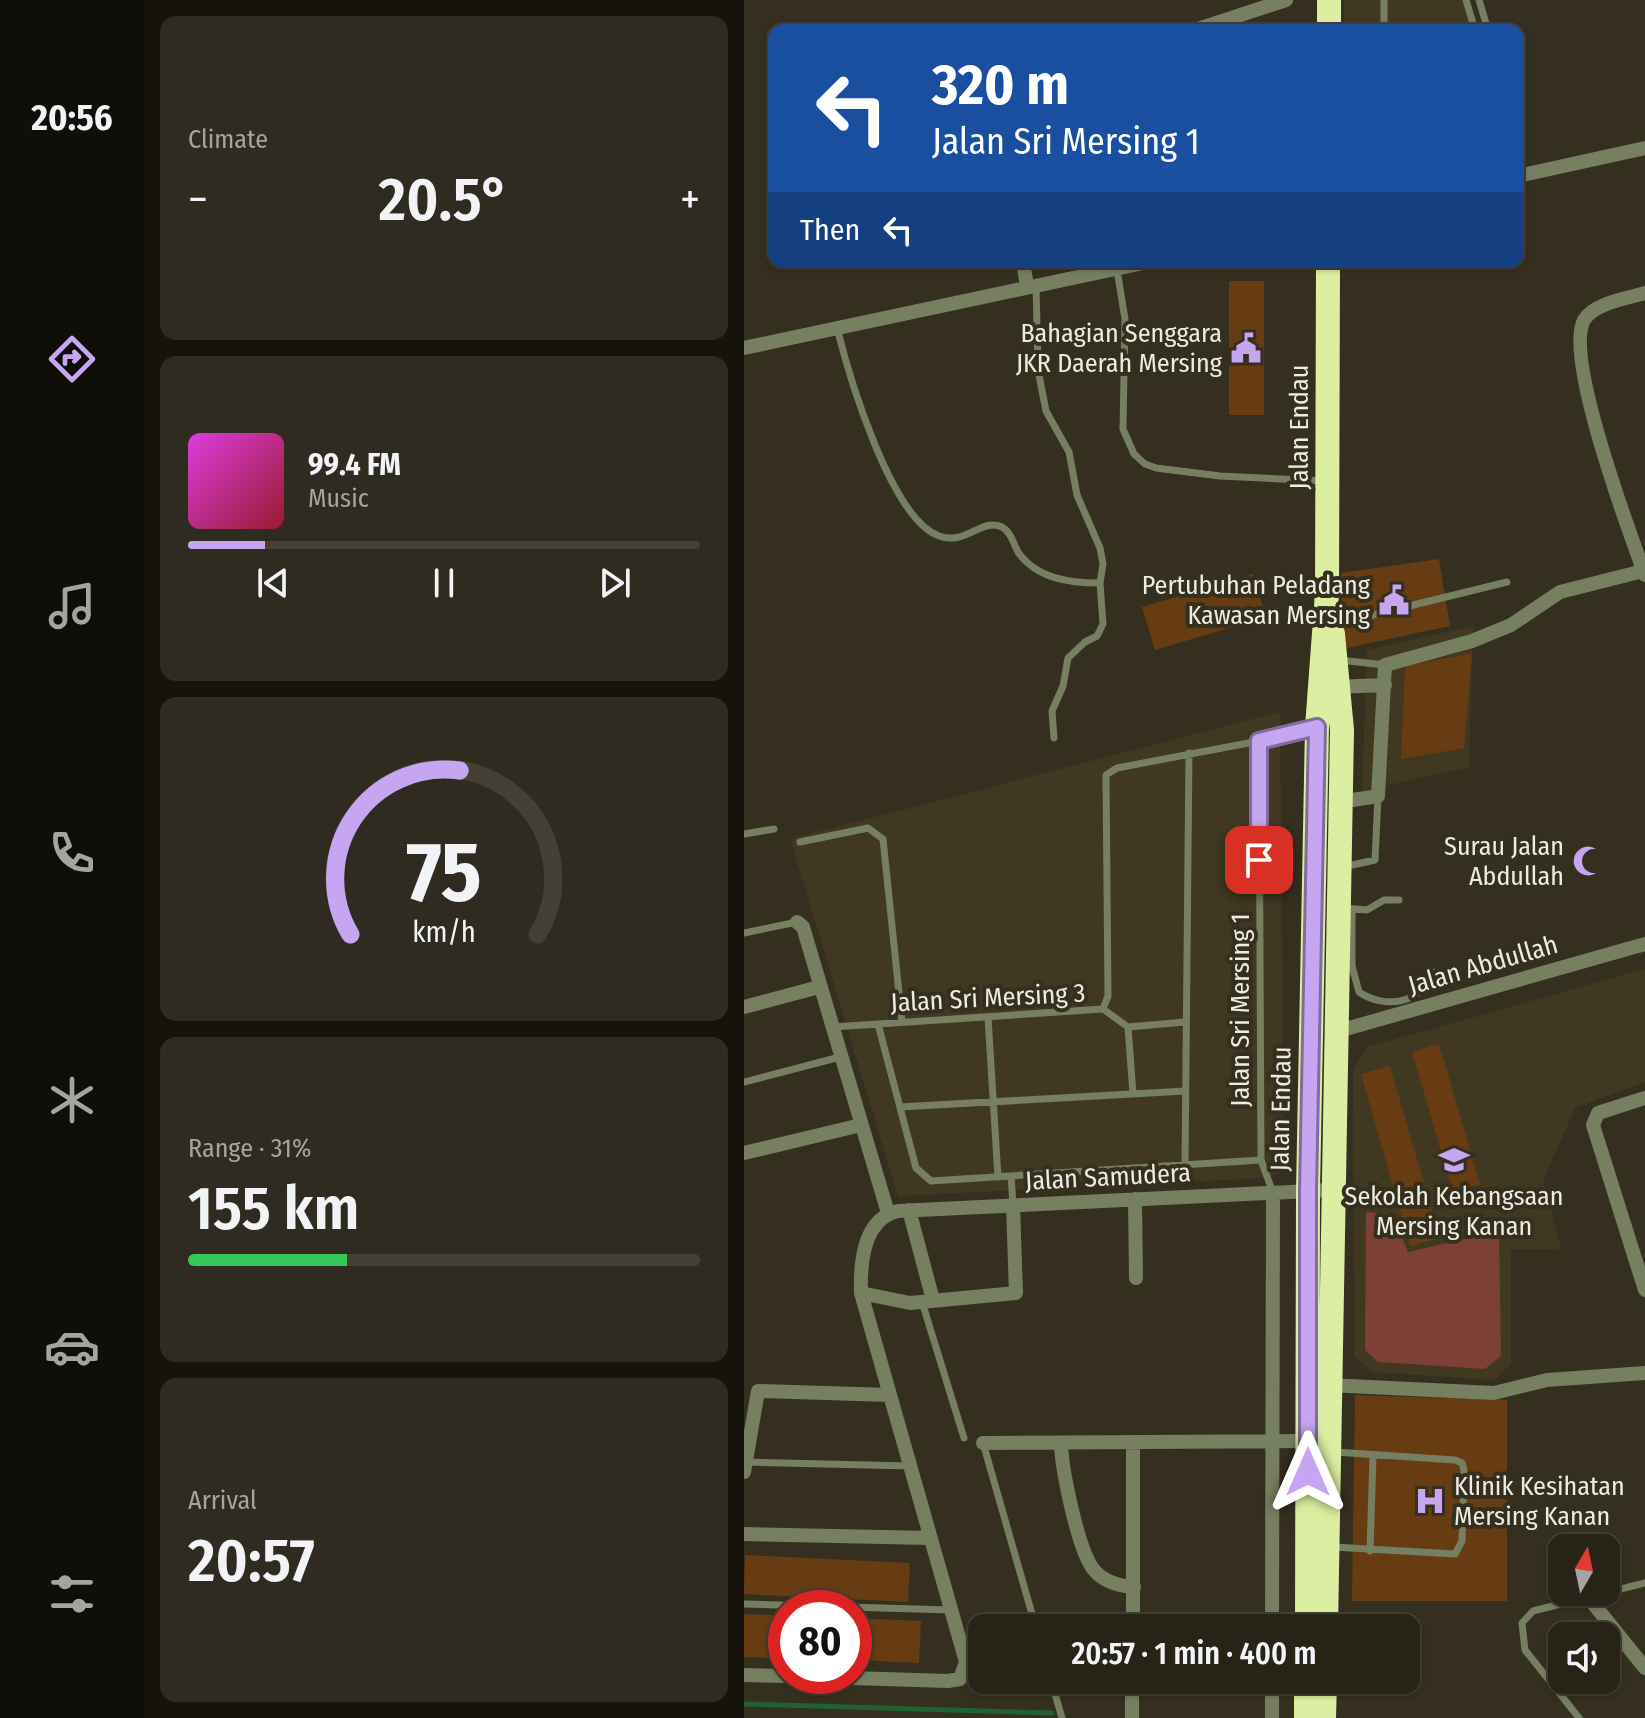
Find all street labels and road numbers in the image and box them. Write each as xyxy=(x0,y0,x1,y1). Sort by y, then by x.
street label: Jalan Endau xyxy=(1284,365,1315,489)
street label: Jalan Sri Mersing 1 xyxy=(1225,913,1256,1107)
street label: Jalan Abdullah xyxy=(1405,929,1561,1001)
street label: Jalan Sri Mersing 3 xyxy=(890,977,1086,1019)
street label: Jalan Endau xyxy=(1264,1046,1298,1172)
street label: Jalan Samudera xyxy=(1024,1157,1192,1197)

